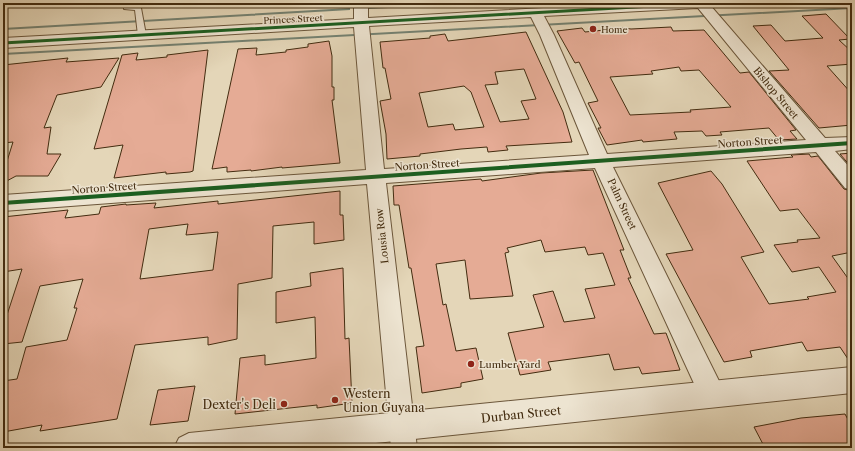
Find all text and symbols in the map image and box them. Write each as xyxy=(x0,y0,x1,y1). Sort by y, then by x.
street label: Princes Street xyxy=(263,12,324,26)
marker: Home xyxy=(588,24,598,34)
place label: Home xyxy=(601,24,627,35)
street label: Bishop Street xyxy=(750,64,802,122)
street label: Norton Street xyxy=(717,133,783,151)
street label: Norton Street xyxy=(394,156,460,174)
street label: Palm Street xyxy=(604,176,640,232)
street label: Norton Street xyxy=(71,179,137,197)
street label: Lousia Row xyxy=(373,207,391,264)
place label: Lumber Yard xyxy=(479,358,541,371)
marker: Lumber Yard xyxy=(466,359,476,369)
place label: Western Union Guyana xyxy=(342,386,425,415)
marker: Western Union Guyana xyxy=(330,395,340,405)
place label: Dexter's Deli xyxy=(202,397,276,412)
marker: Dexter's Deli xyxy=(279,399,289,409)
street label: Durban Street xyxy=(480,402,563,426)

